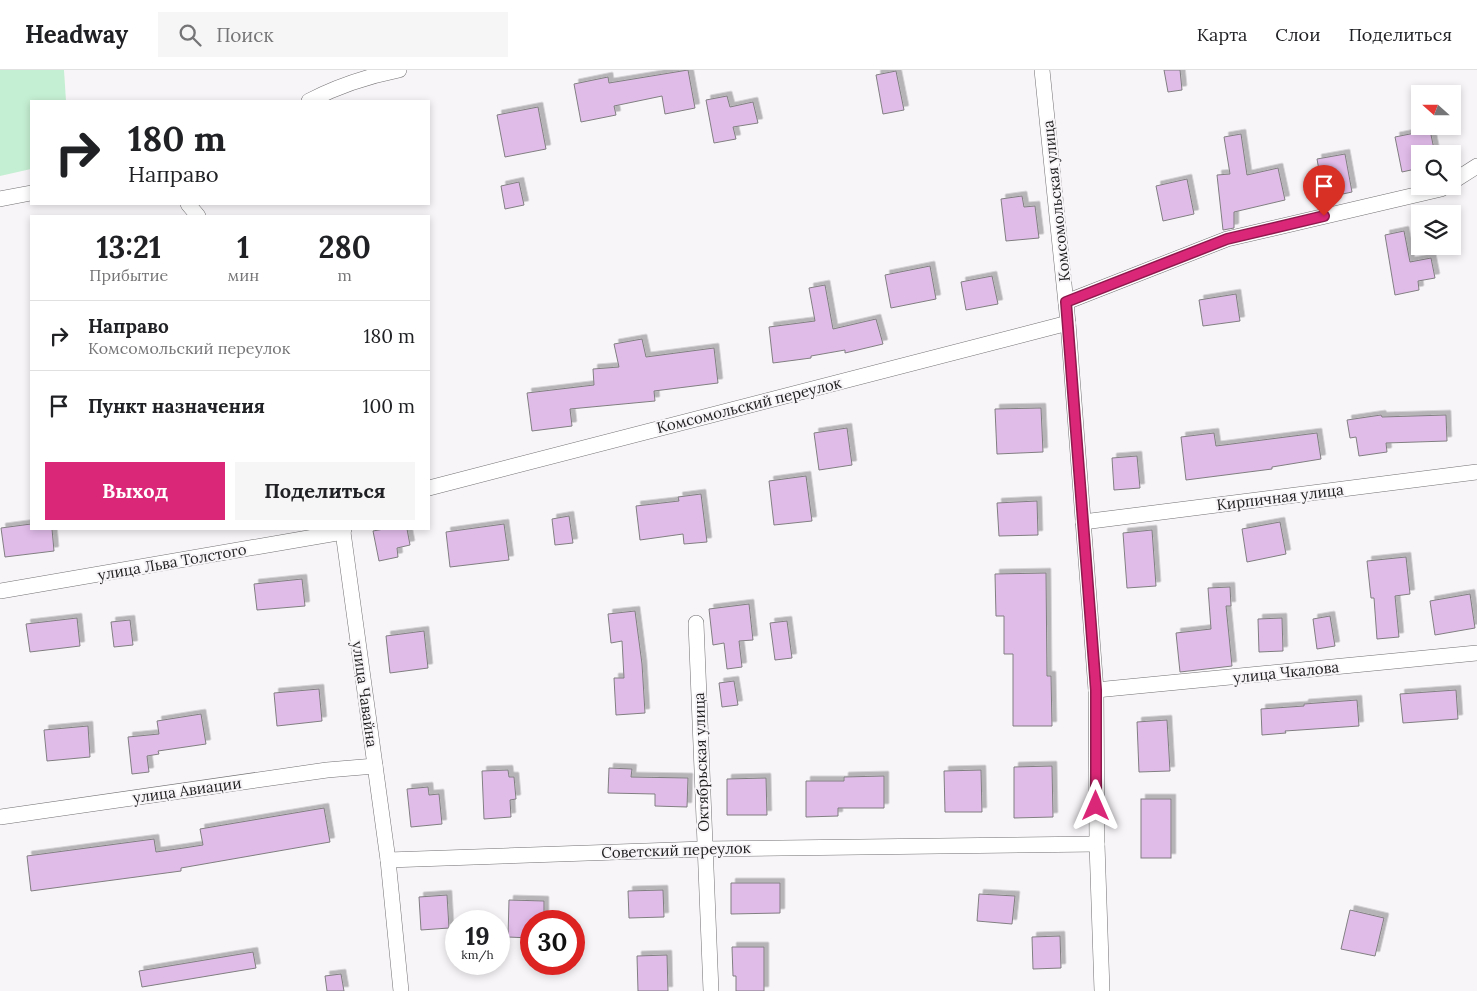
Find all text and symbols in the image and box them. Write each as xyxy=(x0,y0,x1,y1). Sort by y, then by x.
search box xyxy=(158,12,508,57)
text: Headway xyxy=(25,19,128,50)
icon: search xyxy=(176,21,204,49)
text: Поиск xyxy=(216,23,274,47)
text: Карта xyxy=(1197,23,1247,46)
text: Слои xyxy=(1275,23,1320,46)
text: Поделиться xyxy=(1348,23,1452,46)
north arrow xyxy=(1411,85,1461,135)
map controls xyxy=(1411,85,1461,255)
text: 180 m xyxy=(128,116,226,161)
street label: Комсомольская улица xyxy=(1038,119,1074,283)
icon: right xyxy=(45,120,110,185)
button: search xyxy=(1411,145,1461,195)
text: Направо xyxy=(128,160,219,188)
pin xyxy=(1303,165,1345,216)
icon: arrive xyxy=(1310,172,1338,200)
button: layers xyxy=(1411,205,1461,255)
text: 13:21 xyxy=(96,228,161,266)
text: 1 xyxy=(237,228,249,266)
text: 280 xyxy=(319,228,371,266)
text: Прибытие xyxy=(89,265,168,285)
text: мин xyxy=(227,265,259,285)
text: m xyxy=(337,265,352,285)
text: Направо xyxy=(88,314,169,338)
icon: right xyxy=(45,322,73,350)
text: 180 m xyxy=(364,324,415,348)
text: Комсомольский переулок xyxy=(88,338,290,358)
street label: Комсомольский переулок xyxy=(655,373,843,437)
icon: arrive xyxy=(45,392,73,420)
text: Пункт назначения xyxy=(88,394,265,418)
text: 100 m xyxy=(363,394,415,418)
button: Выход xyxy=(45,462,225,520)
button: Поделиться xyxy=(235,462,415,520)
street label: Кирпичная улица xyxy=(1215,480,1345,514)
street label: улица Льва Толстого xyxy=(96,540,248,584)
street label: улица Чавайна xyxy=(348,640,382,749)
street label: улица Чкалова xyxy=(1232,657,1340,687)
street label: Октябрьская улица xyxy=(689,692,713,832)
street label: улица Авиации xyxy=(131,773,243,807)
position arrow xyxy=(1069,779,1121,831)
street label: Советский переулок xyxy=(601,838,751,862)
speed limit sign: 30 xyxy=(520,910,585,975)
text: 19 xyxy=(465,920,490,952)
text: km/h xyxy=(461,947,494,962)

